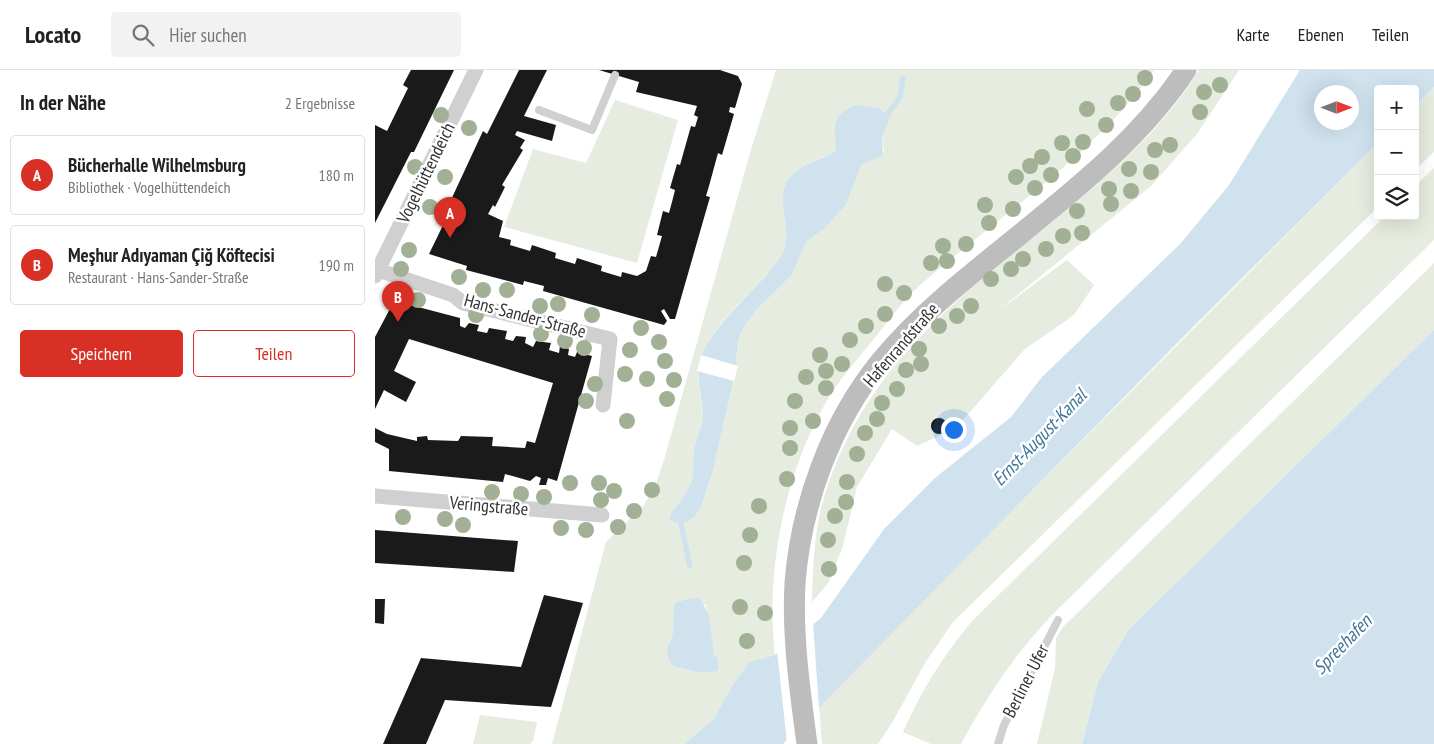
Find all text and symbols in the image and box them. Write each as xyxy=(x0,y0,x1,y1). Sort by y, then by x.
search box xyxy=(111,12,461,57)
text: Locato xyxy=(25,19,81,50)
icon: search xyxy=(129,21,157,49)
text: Hier suchen xyxy=(169,23,247,47)
text: Karte xyxy=(1236,23,1270,46)
text: Ebenen xyxy=(1298,23,1344,46)
text: Teilen xyxy=(1372,23,1409,46)
north arrow xyxy=(1314,85,1359,130)
map controls xyxy=(1374,85,1419,220)
button: + xyxy=(1374,85,1419,130)
text: In der Nähe xyxy=(20,89,106,116)
text: 2 Ergebnisse xyxy=(285,93,355,113)
street label: Vogelhüttendeich xyxy=(391,119,460,228)
button: − xyxy=(1374,130,1419,175)
text: Bücherhalle Wilhelmsburg xyxy=(68,153,246,177)
text: A xyxy=(33,165,41,185)
text: 180 m xyxy=(319,165,354,185)
button: layers xyxy=(1374,175,1419,220)
text: Bibliothek · Vogelhüttendeich xyxy=(68,177,231,197)
pin: A xyxy=(434,197,466,238)
text: Meşhur Adıyaman Çiğ Köftecisi xyxy=(68,243,275,267)
text: B xyxy=(33,255,41,275)
text: 190 m xyxy=(319,255,354,275)
text: Restaurant · Hans-Sander-Straße xyxy=(68,267,249,287)
pin: B xyxy=(382,281,414,322)
street label: Hans-Sander-Straße xyxy=(462,288,589,343)
street label: Hafenrandstraße xyxy=(858,298,943,391)
button: Speichern xyxy=(20,330,183,377)
button: Teilen xyxy=(193,330,355,377)
water label: Ernst-August-Kanal xyxy=(987,382,1092,491)
your location xyxy=(941,417,967,443)
street label: Veringstraße xyxy=(448,491,529,520)
water label: Spreehafen xyxy=(1308,608,1377,679)
street label: Berliner Ufer xyxy=(997,640,1054,721)

